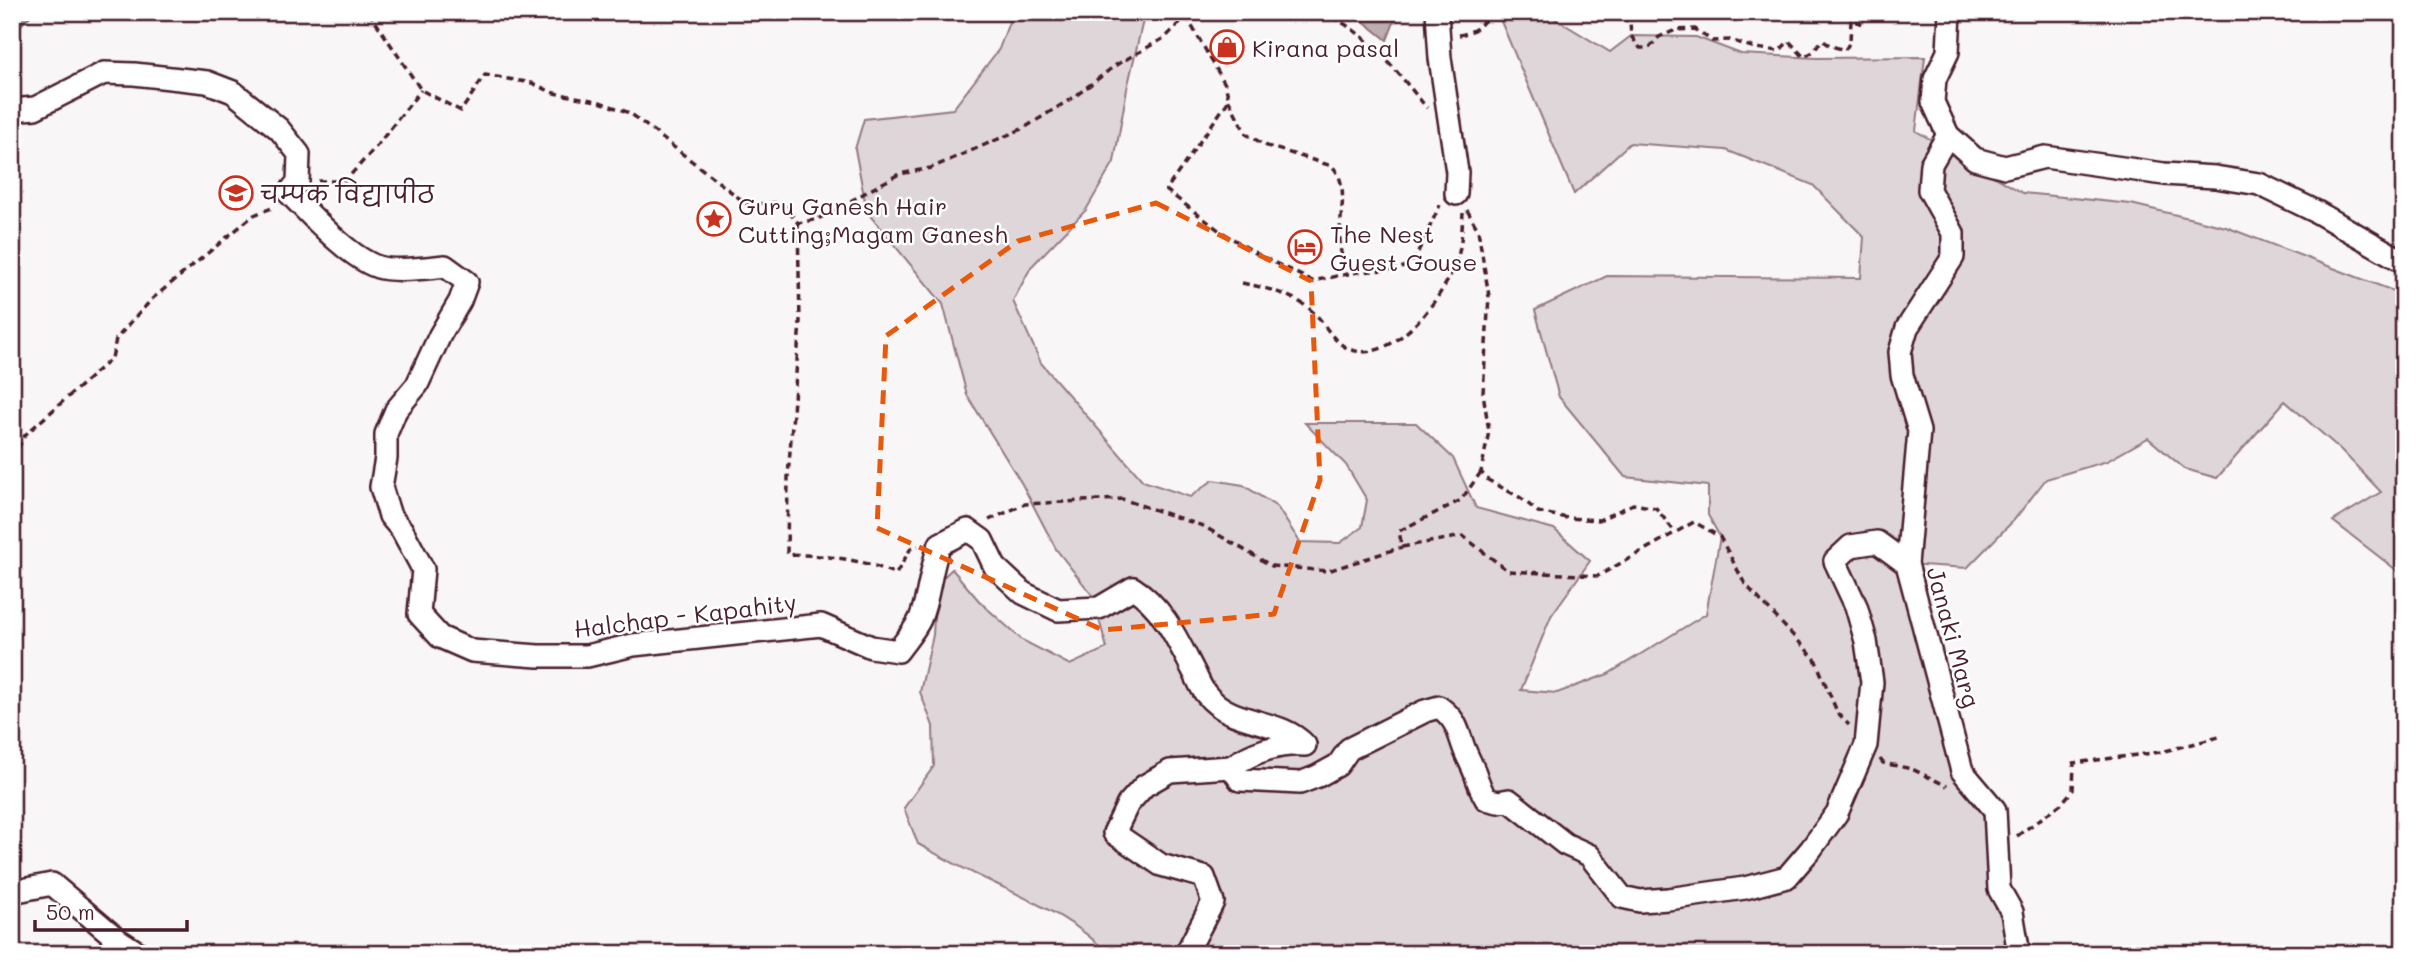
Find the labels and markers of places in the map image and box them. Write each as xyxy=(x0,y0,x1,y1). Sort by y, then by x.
shop icon: Kirana pasal xyxy=(1208,28,1246,66)
place label: Kirana pasal xyxy=(1252,32,1399,63)
school or university icon: चम्पक विद्यापीठ xyxy=(217,174,255,212)
place label: चम्पक विद्यापीठ xyxy=(260,177,436,209)
place label: Guru Ganesh Hair Cutting;Magam Ganesh xyxy=(738,190,1008,249)
place icon: Guru Ganesh Hair Cutting;Magam Ganesh xyxy=(695,200,733,238)
place label: The Nest Guest Gouse xyxy=(1330,218,1477,277)
hotel icon: The Nest Guest Gouse xyxy=(1286,228,1324,266)

